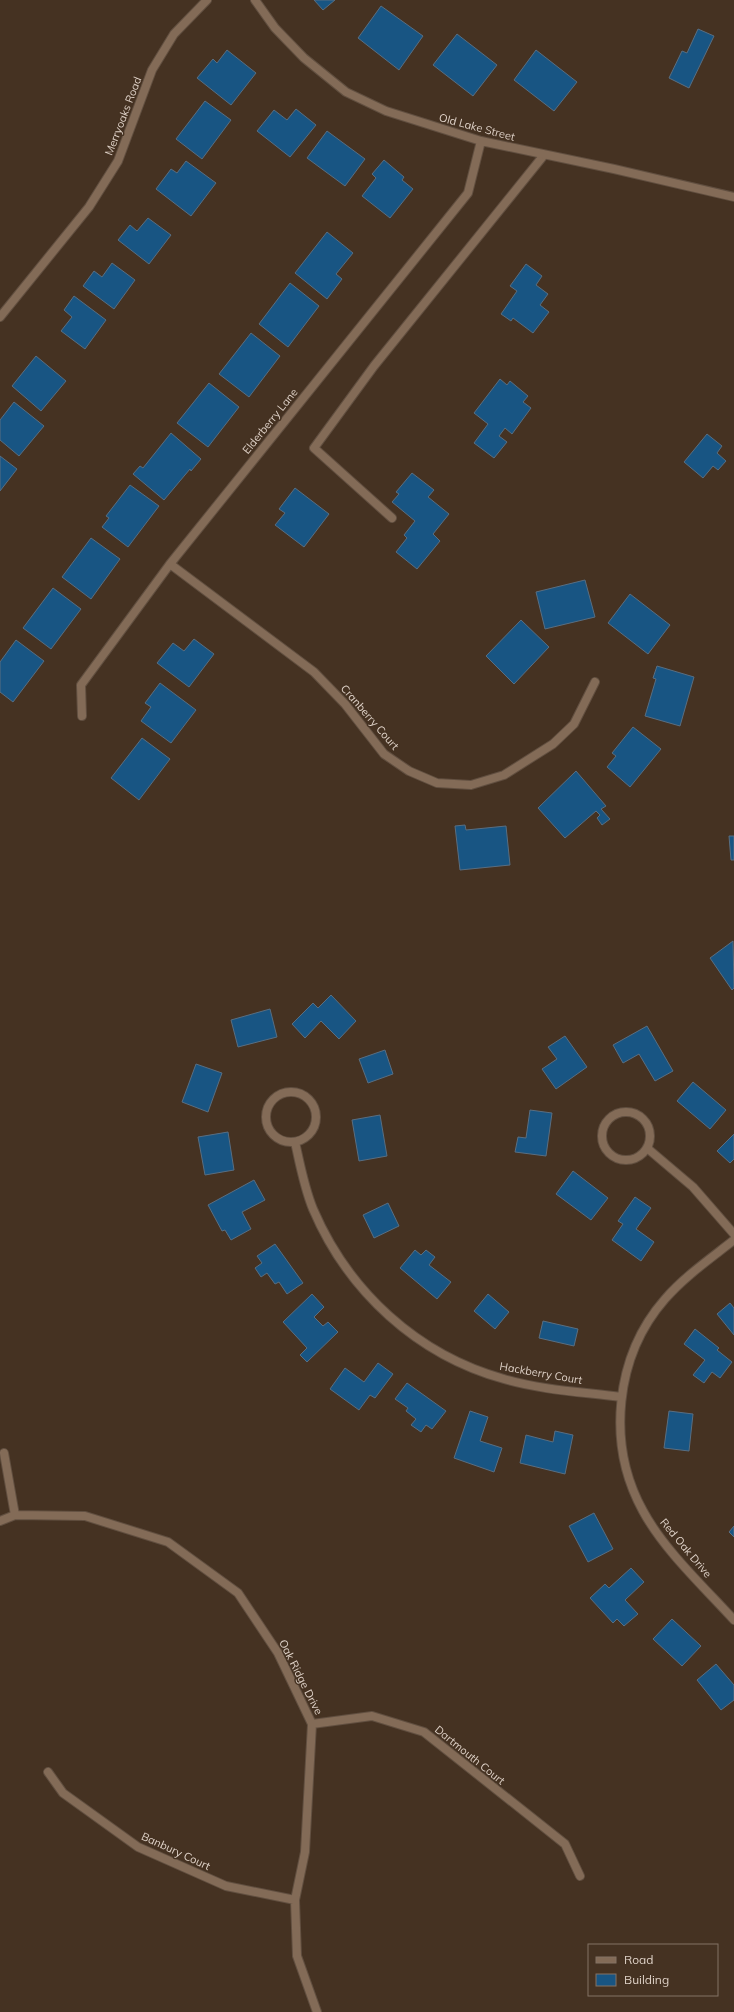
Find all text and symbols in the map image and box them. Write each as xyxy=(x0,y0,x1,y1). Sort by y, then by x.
street label: Merryoaks Road xyxy=(102,75,144,157)
street label: Old Lake Street xyxy=(438,110,517,144)
street label: Elderberry Lane xyxy=(239,385,301,457)
street label: Cranberry Court xyxy=(338,681,402,753)
street label: Hackberry Court xyxy=(499,1359,584,1387)
street label: Red Oak Drive xyxy=(657,1515,715,1581)
street label: Oak Ridge Drive xyxy=(276,1637,326,1717)
street label: Dartmouth Court xyxy=(432,1722,508,1788)
street label: Banbury Court xyxy=(139,1829,213,1873)
legend xyxy=(588,1944,718,1996)
text: Road xyxy=(624,1952,653,1967)
text: Building xyxy=(624,1972,669,1987)

